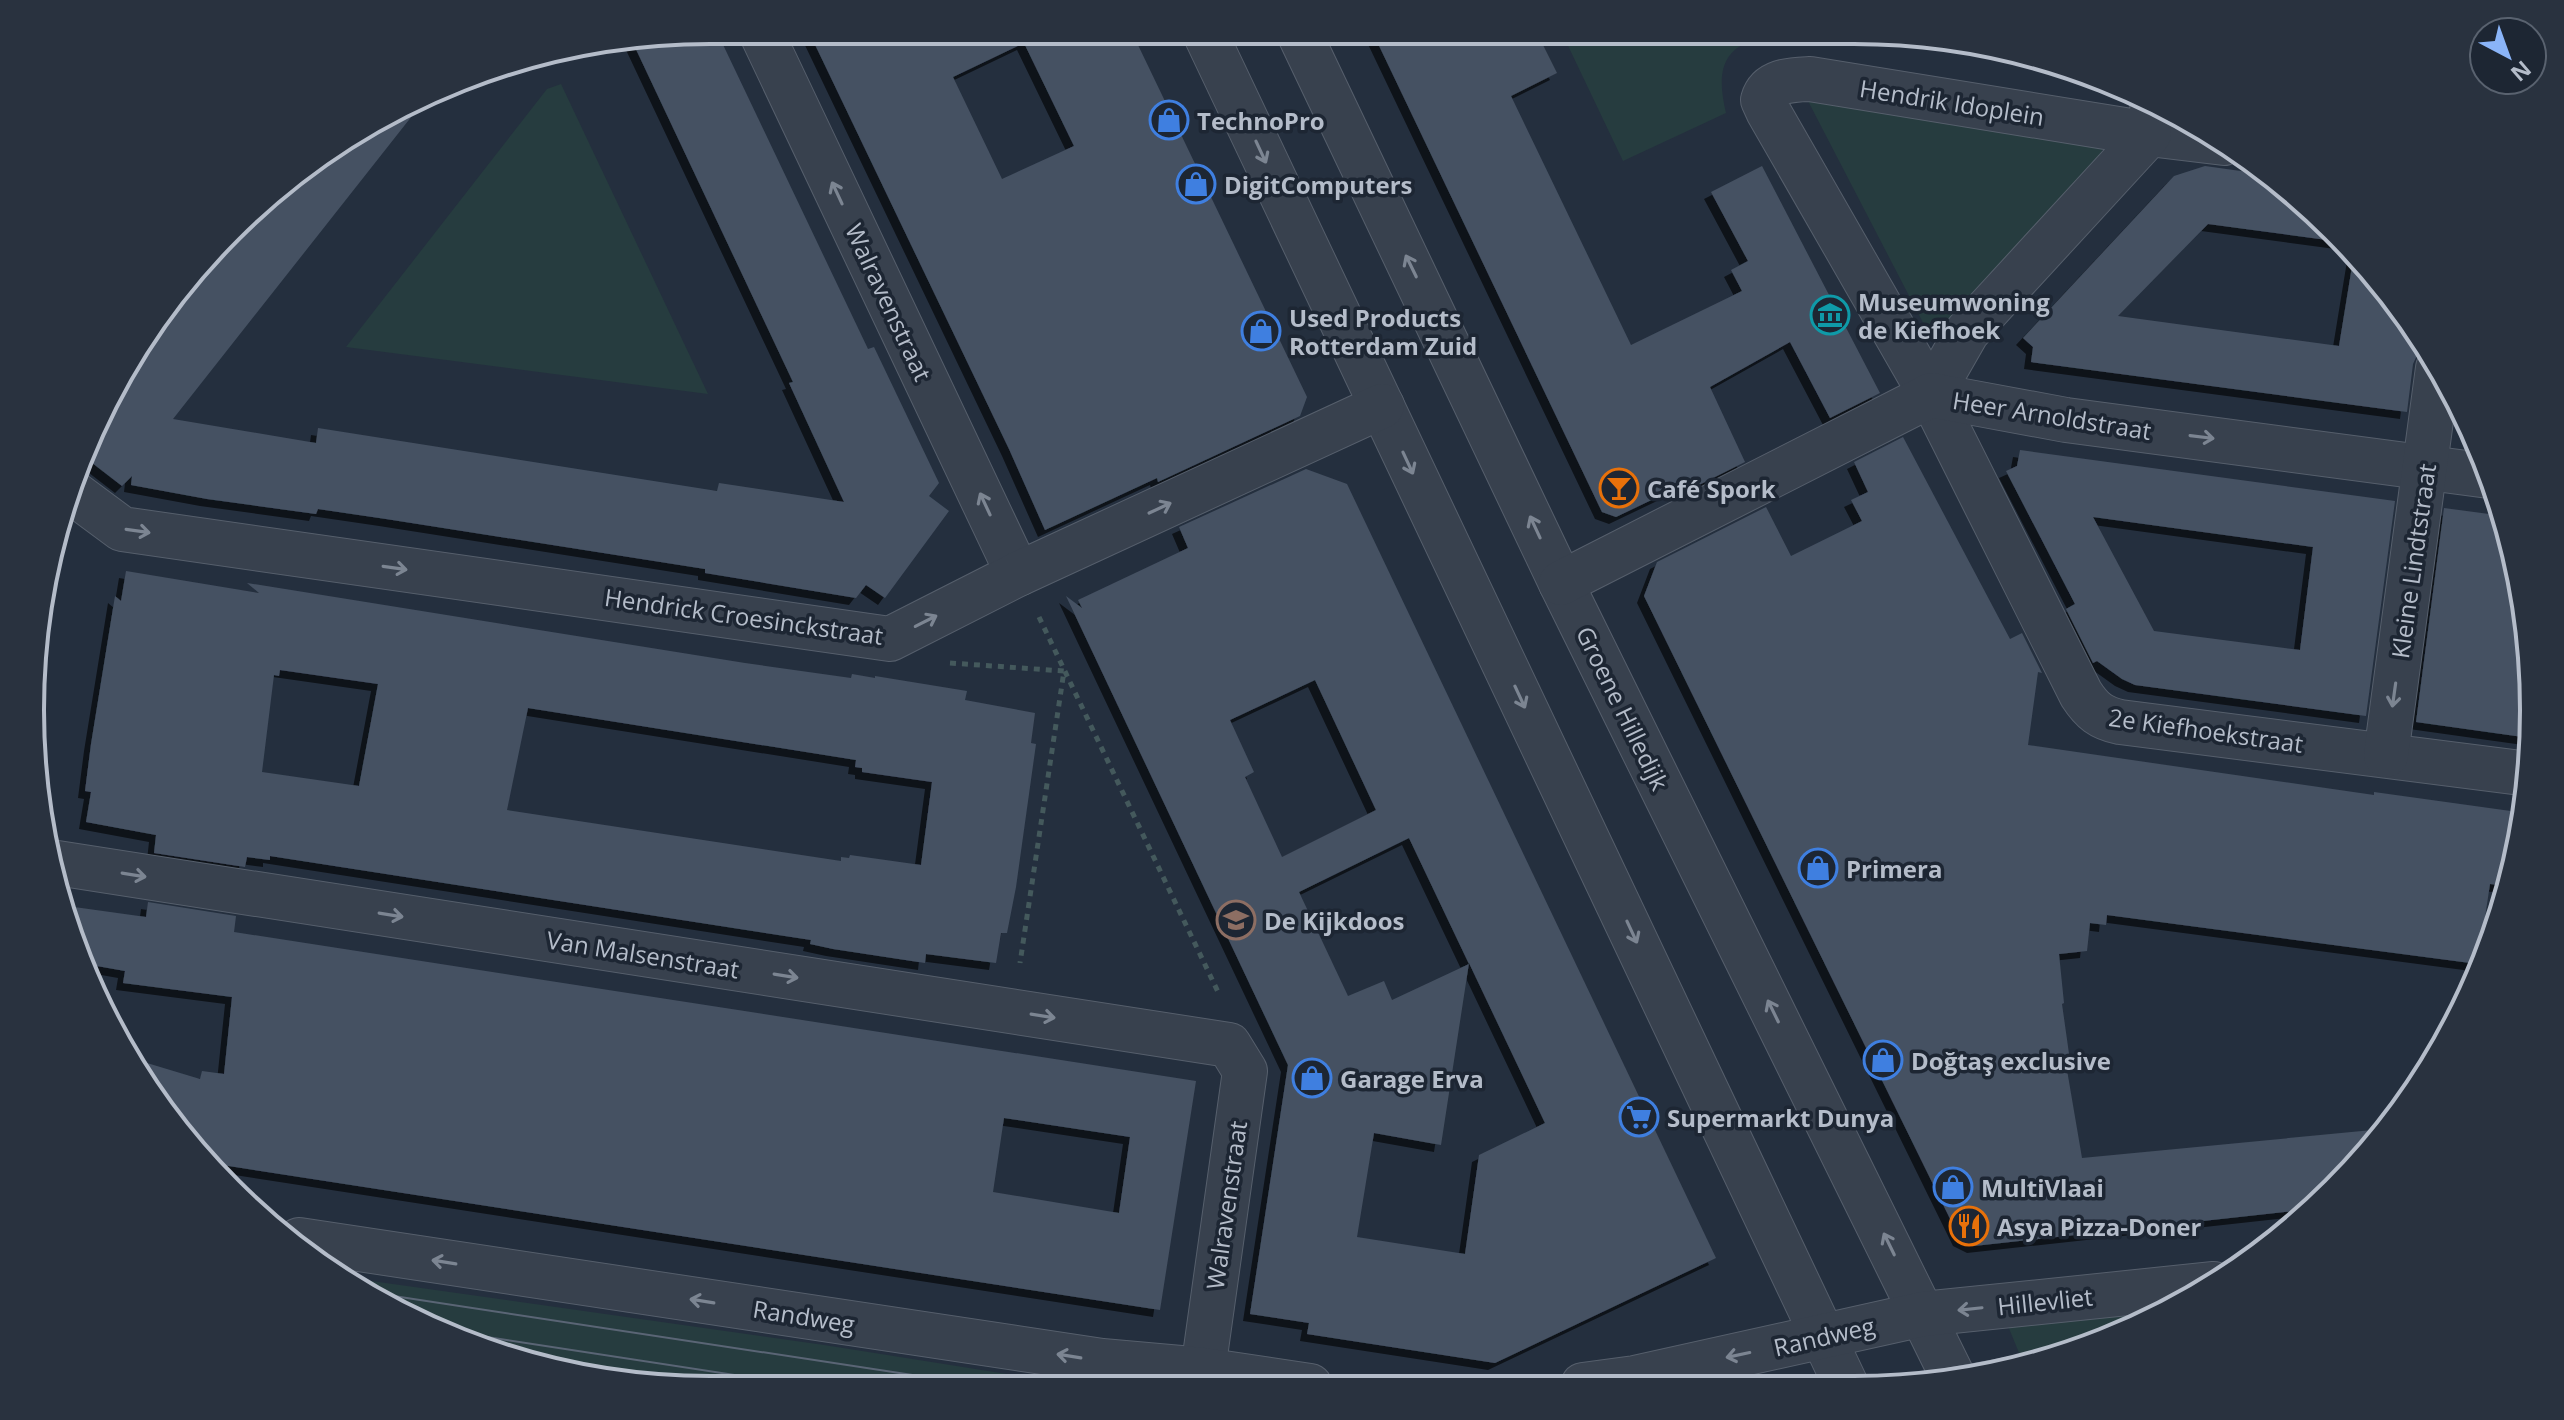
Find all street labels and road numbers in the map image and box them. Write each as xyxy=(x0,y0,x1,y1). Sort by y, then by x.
street label: Hendrik Idoplein xyxy=(1858,71,2046,133)
street label: Walravenstraat xyxy=(838,218,940,386)
street label: Heer Arnoldstraat xyxy=(1950,383,2154,447)
street label: Kleine Lindtstraat xyxy=(2383,462,2443,660)
street label: Hendrick Croesinckstraat xyxy=(603,580,885,652)
street label: Groene Hilledijk xyxy=(1569,621,1677,796)
street label: 2e Kiefhoekstraat xyxy=(2107,700,2305,760)
street label: Van Malsenstraat xyxy=(544,923,742,985)
street label: Walravenstraat xyxy=(1198,1119,1254,1291)
street label: Hillevliet xyxy=(1996,1280,2094,1322)
street label: Randweg xyxy=(751,1292,857,1340)
street label: Randweg xyxy=(1770,1308,1878,1364)

